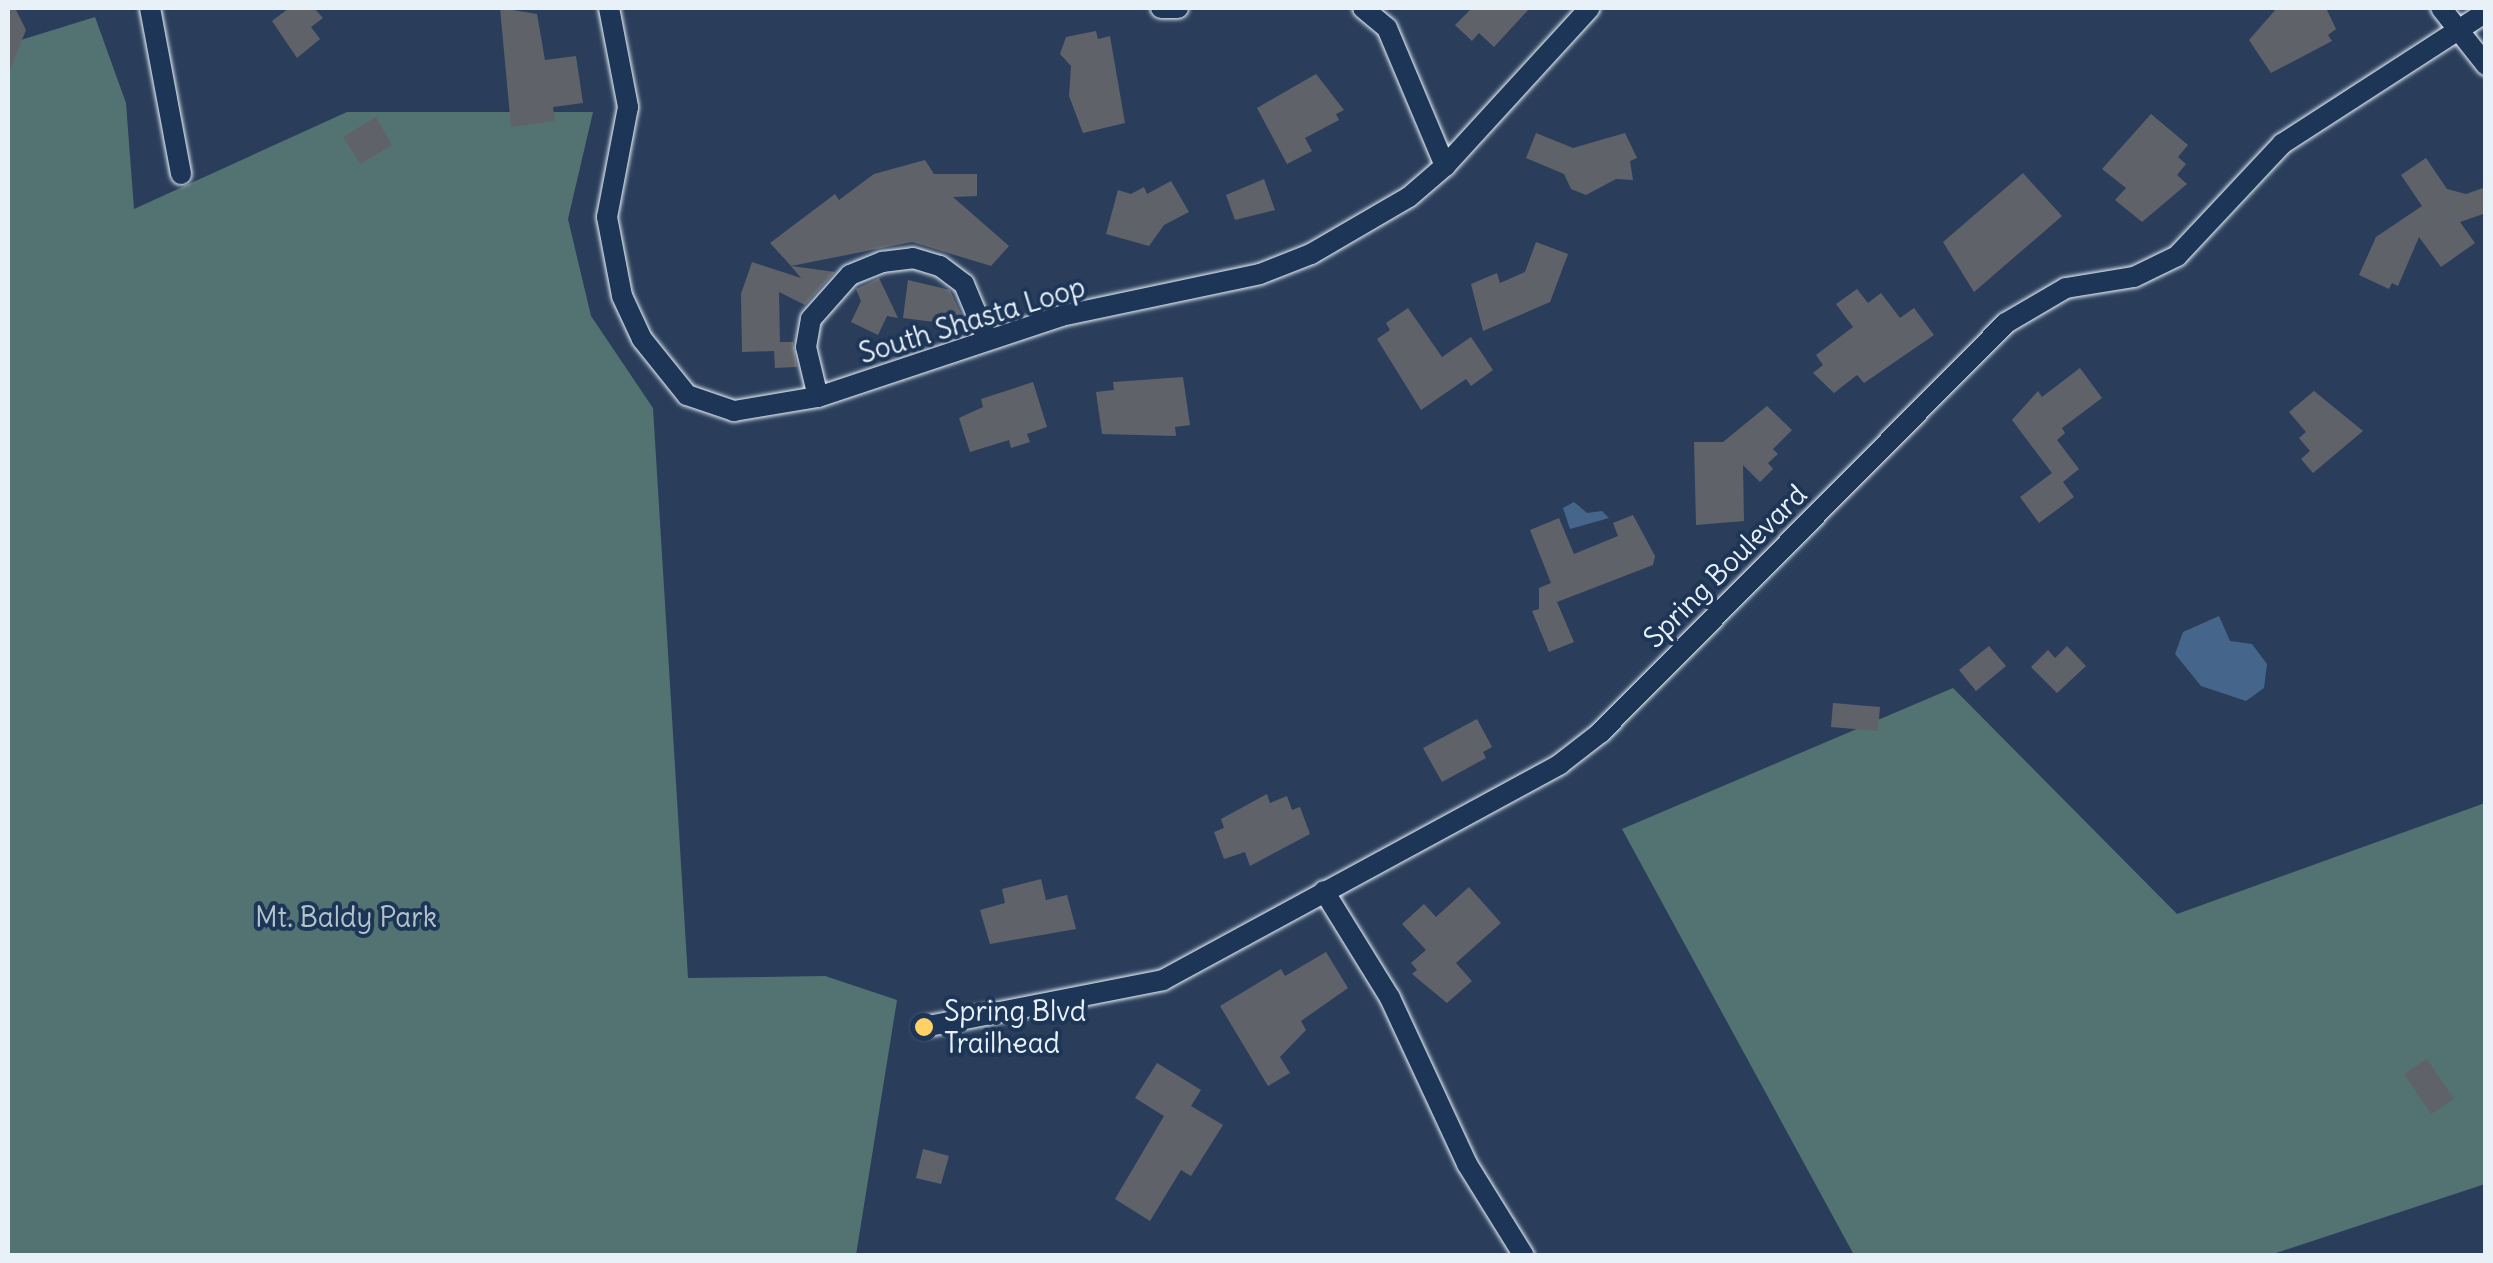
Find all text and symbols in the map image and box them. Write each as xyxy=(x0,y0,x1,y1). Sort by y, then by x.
street label: South Shasta Loop xyxy=(855,270,1089,370)
street label: Spring Boulevard xyxy=(1637,478,1813,654)
park label: Mt. Baldy Park xyxy=(255,900,437,934)
place label: Spring Blvd Trailhead xyxy=(944,994,1086,1060)
marker: Spring Blvd Trailhead xyxy=(913,1016,935,1038)

